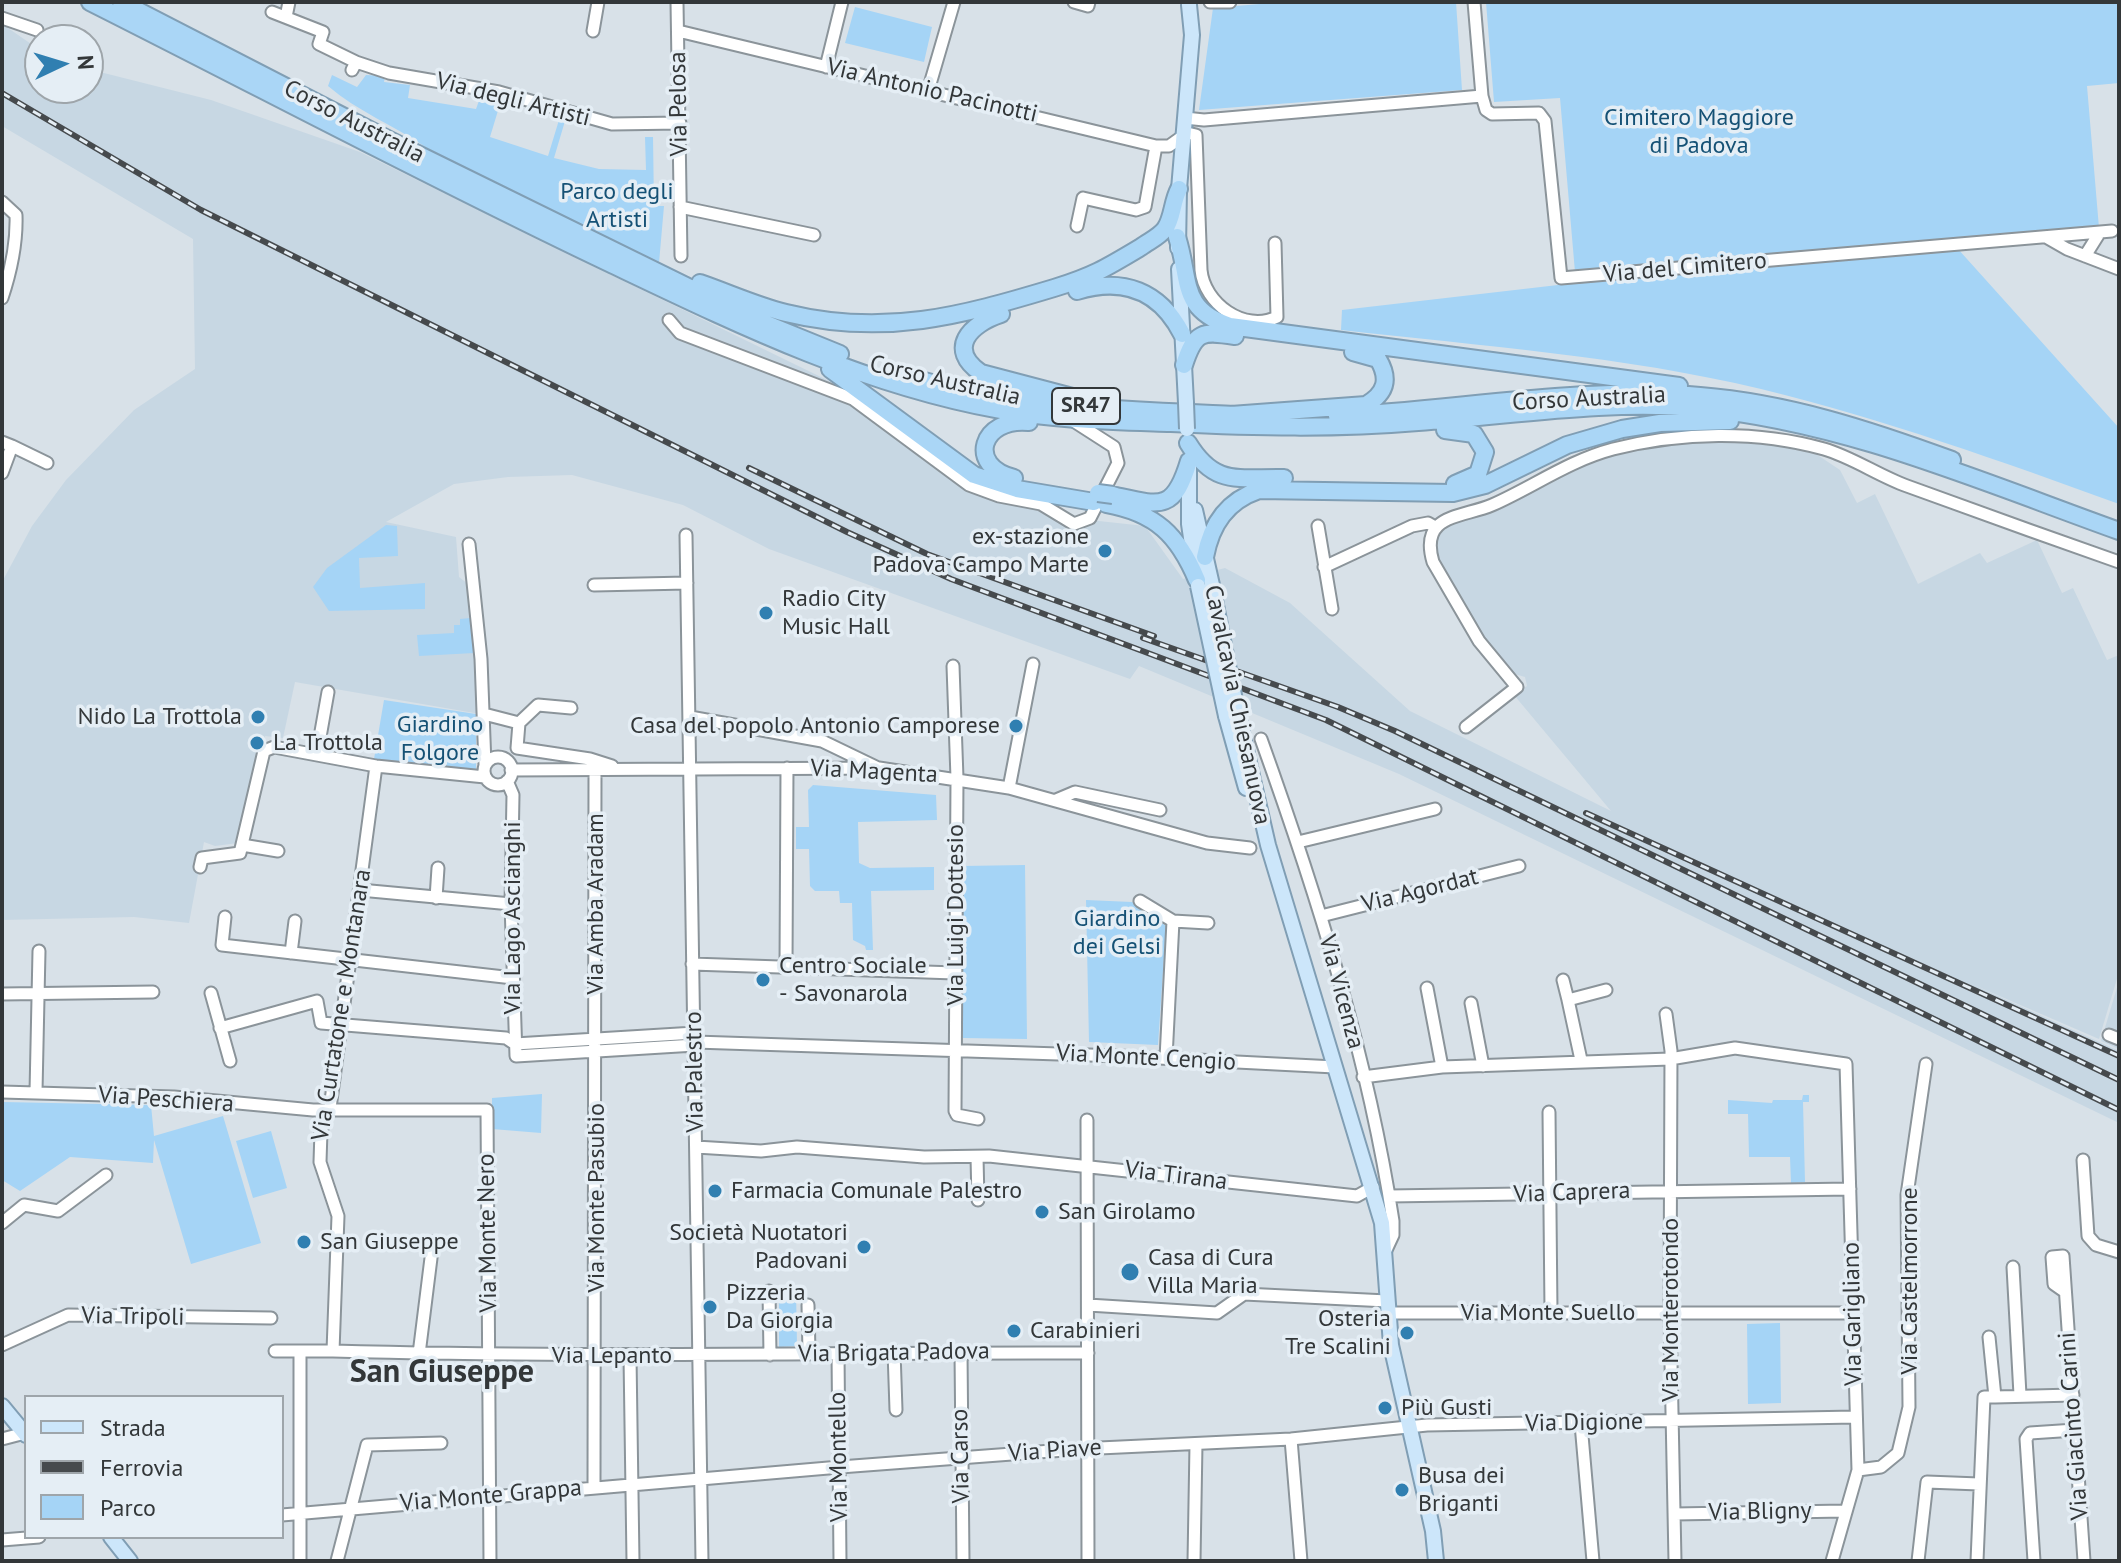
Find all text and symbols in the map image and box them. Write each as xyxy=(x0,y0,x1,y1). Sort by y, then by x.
north arrow xyxy=(24,24,104,104)
street label: Via Pelosa xyxy=(664,51,694,157)
street label: Via Antonio Pacinotti xyxy=(824,53,1040,129)
text: N xyxy=(71,54,100,71)
street label: Via degli Artisti xyxy=(433,67,593,133)
street label: Corso Australia xyxy=(279,74,429,170)
park label: Cimitero Maggiore di Padova xyxy=(1604,104,1794,160)
park label: Parco degli Artisti xyxy=(560,178,674,234)
street label: Via del Cimitero xyxy=(1602,247,1768,289)
street label: Corso Australia xyxy=(867,350,1023,412)
street label: Corso Australia xyxy=(1511,381,1667,417)
road number: SR47 xyxy=(1052,388,1120,424)
place label: ex-stazione Padova Campo Marte xyxy=(872,523,1089,579)
marker: ex-stazione Padova Campo Marte xyxy=(1096,542,1114,560)
street label: Cavalcavia Chiesanuova xyxy=(1198,583,1276,827)
place label: Radio City Music Hall xyxy=(782,585,890,641)
marker: Radio City Music Hall xyxy=(757,604,775,622)
place label: Nido La Trottola xyxy=(77,703,242,731)
marker: Nido La Trottola xyxy=(249,708,267,726)
park label: Giardino Folgore xyxy=(397,711,483,767)
place label: Casa del popolo Antonio Camporese xyxy=(630,712,1000,740)
marker: Casa del popolo Antonio Camporese xyxy=(1007,717,1025,735)
place label: La Trottola xyxy=(273,729,383,757)
marker: La Trottola xyxy=(248,734,266,752)
street label: Via Magenta xyxy=(810,754,938,790)
street label: Via Amba Aradam xyxy=(582,813,610,995)
street label: Via Lago Ascianghi xyxy=(499,821,527,1015)
street label: Via Luigi Dottesio xyxy=(942,824,970,1006)
street label: Via Agordat xyxy=(1359,863,1481,919)
street label: Via Curtatone e Montanara xyxy=(306,867,378,1143)
park label: Giardino dei Gelsi xyxy=(1073,905,1161,961)
street label: Via Vicenza xyxy=(1312,932,1370,1052)
place label: Centro Sociale - Savonarola xyxy=(779,952,927,1008)
marker: Centro Sociale - Savonarola xyxy=(754,971,772,989)
street label: Via Palestro xyxy=(680,1011,710,1133)
street label: Via Monte Cengio xyxy=(1055,1039,1237,1077)
street label: Via Peschiera xyxy=(97,1081,235,1119)
street label: Via Monte Pasubio xyxy=(583,1103,611,1293)
street label: Via Monte Nero xyxy=(472,1153,504,1313)
street label: Via Tirana xyxy=(1123,1155,1229,1197)
place label: Farmacia Comunale Palestro xyxy=(731,1177,1022,1205)
street label: Via Caprera xyxy=(1513,1177,1631,1209)
marker: Farmacia Comunale Palestro xyxy=(706,1182,724,1200)
street label: Via Castelmorrone xyxy=(1896,1187,1924,1375)
place label: San Girolamo xyxy=(1058,1198,1196,1226)
marker: San Girolamo xyxy=(1033,1203,1051,1221)
street label: Via Monterotondo xyxy=(1657,1218,1685,1402)
place label: Società Nuotatori Padovani xyxy=(669,1219,848,1275)
place label: San Giuseppe xyxy=(320,1228,459,1256)
marker: San Giuseppe xyxy=(295,1233,313,1251)
marker: Società Nuotatori Padovani xyxy=(855,1238,873,1256)
street label: Via Garigliano xyxy=(1837,1242,1869,1386)
place label: Casa di Cura Villa Maria xyxy=(1148,1244,1274,1300)
marker: Casa di Cura Villa Maria xyxy=(1119,1261,1141,1283)
place label: Pizzeria Da Giorgia xyxy=(726,1279,833,1335)
marker: Pizzeria Da Giorgia xyxy=(701,1298,719,1316)
street label: Via Monte Suello xyxy=(1461,1299,1635,1327)
street label: Via Tripoli xyxy=(81,1302,185,1332)
place label: Osteria Tre Scalini xyxy=(1285,1305,1391,1361)
place label: Carabinieri xyxy=(1030,1317,1141,1345)
marker: Carabinieri xyxy=(1005,1322,1023,1340)
marker: Osteria Tre Scalini xyxy=(1398,1324,1416,1342)
street label: Via Giacinto Carini xyxy=(2053,1331,2095,1521)
street label: Via Brigata Padova xyxy=(798,1337,990,1369)
street label: Via Lepanto xyxy=(552,1342,672,1370)
district label: San Giuseppe xyxy=(350,1354,534,1392)
street label: Via Montello xyxy=(823,1392,855,1522)
place label: Più Gusti xyxy=(1401,1394,1492,1422)
legend xyxy=(24,1395,284,1539)
marker: Più Gusti xyxy=(1376,1399,1394,1417)
street label: Via Carso xyxy=(946,1408,976,1504)
street label: Via Digione xyxy=(1525,1408,1643,1438)
text: Strada xyxy=(100,1412,166,1443)
street label: Via Piave xyxy=(1007,1433,1103,1469)
text: Ferrovia xyxy=(100,1452,183,1483)
place label: Busa dei Briganti xyxy=(1418,1462,1505,1518)
street label: Via Monte Grappa xyxy=(399,1474,583,1518)
marker: Busa dei Briganti xyxy=(1393,1481,1411,1499)
text: Parco xyxy=(100,1492,156,1523)
street label: Via Bligny xyxy=(1708,1497,1812,1527)

